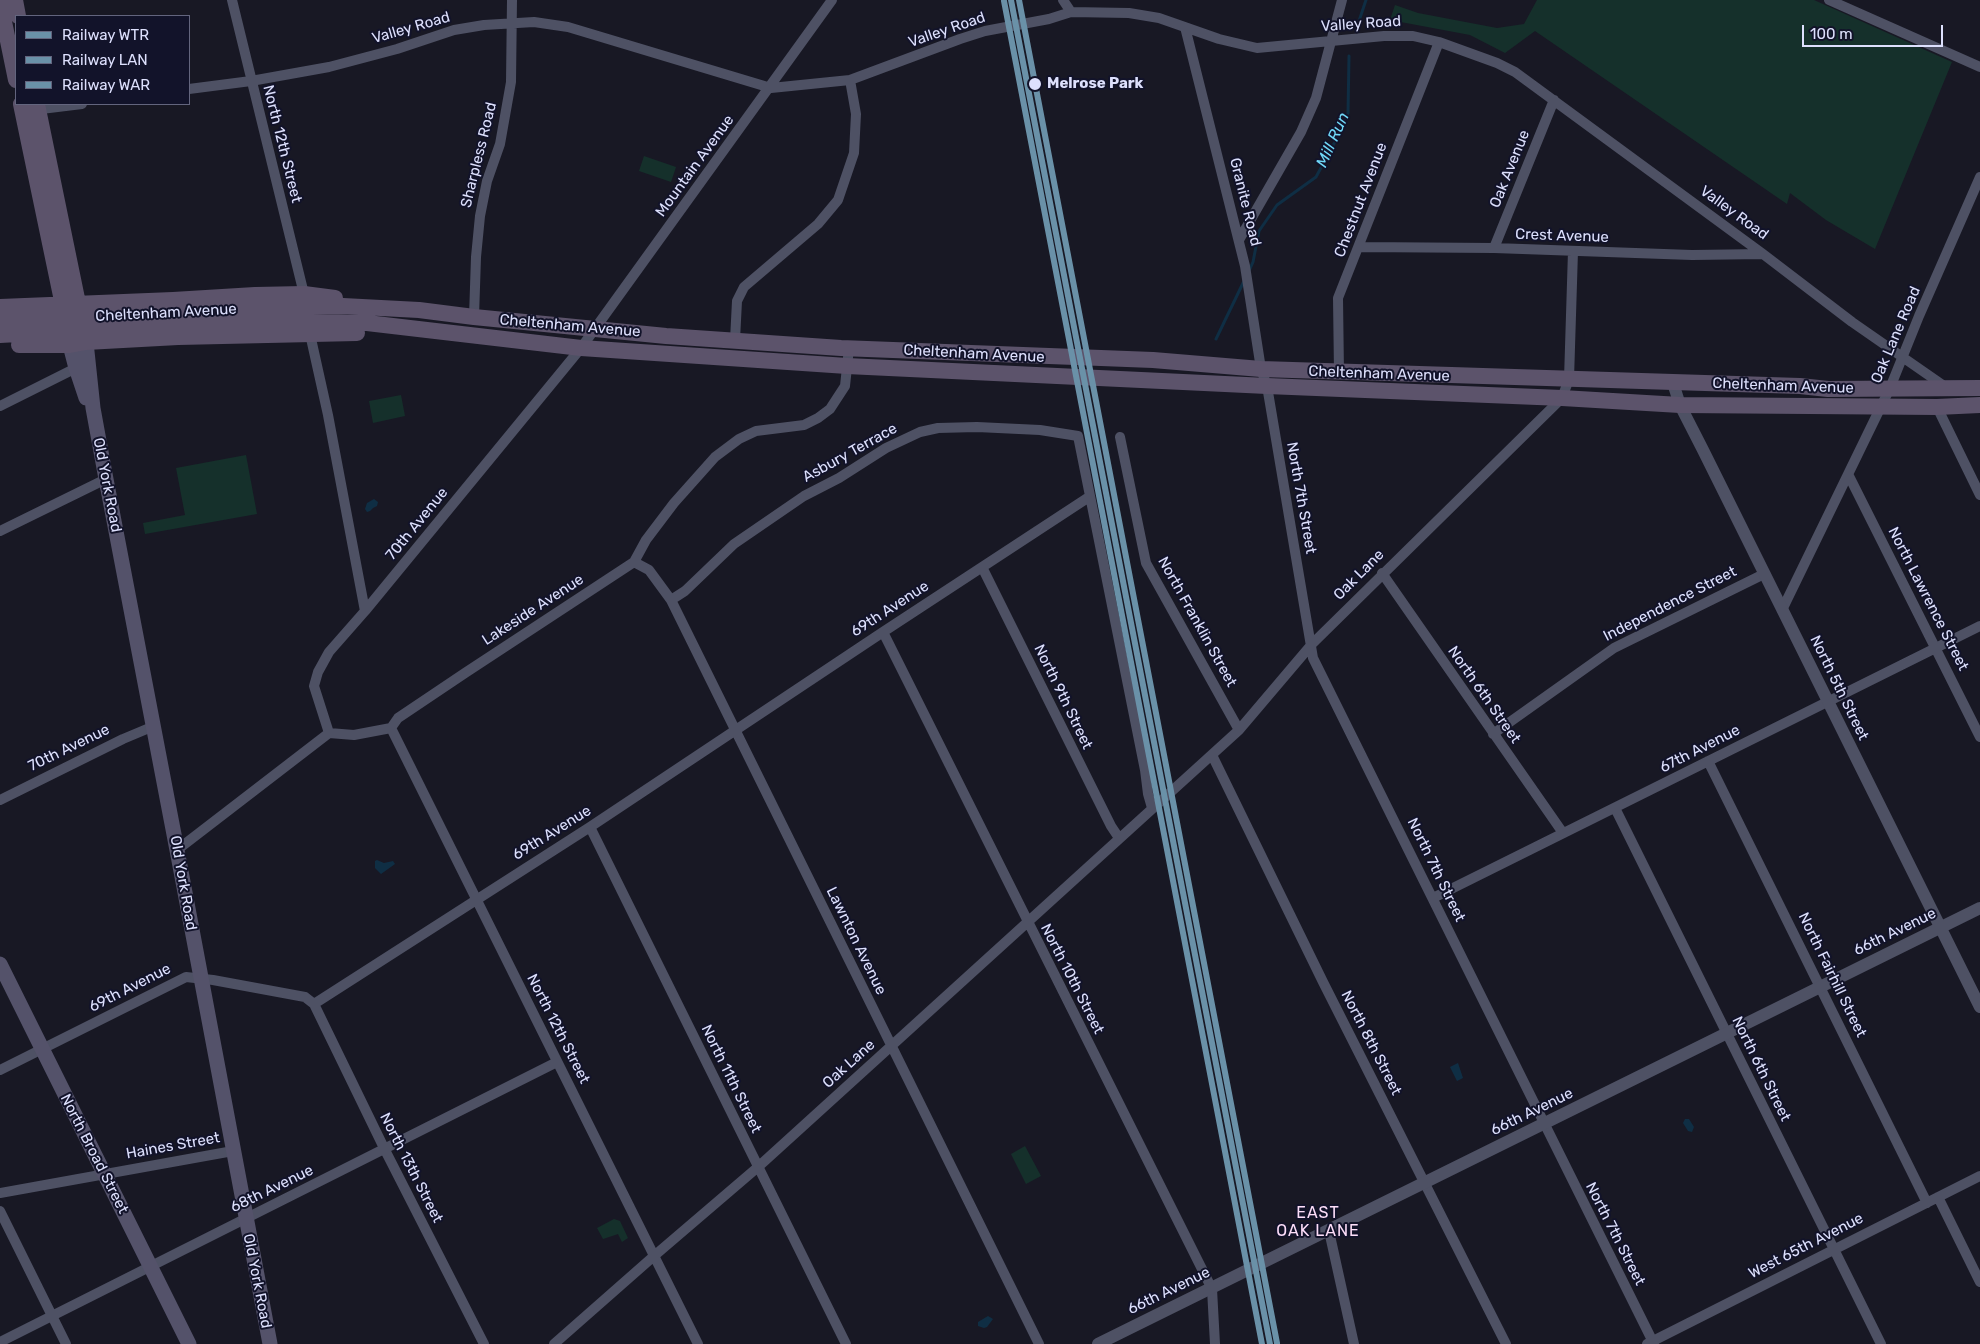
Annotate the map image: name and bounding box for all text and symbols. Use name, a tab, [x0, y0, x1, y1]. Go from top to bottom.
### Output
street label: Valley Road	[370, 8, 452, 48]
street label: Valley Road	[906, 8, 988, 52]
street label: Valley Road	[1320, 12, 1402, 36]
legend	[15, 15, 190, 105]
scale bar	[1805, 15, 1946, 47]
text: 100 m	[1810, 25, 1852, 43]
text: Railway WTR	[62, 26, 149, 44]
text: Railway LAN	[62, 51, 148, 69]
place label: Melrose Park	[1047, 75, 1143, 93]
text: Railway WAR	[62, 76, 150, 94]
marker: Melrose Park	[1027, 76, 1043, 92]
street label: North 12th Street	[259, 83, 305, 205]
street label: Sharpless Road	[457, 100, 501, 210]
water label: Mill Run	[1312, 109, 1354, 171]
street label: Mountain Avenue	[652, 112, 738, 220]
street label: Oak Avenue	[1486, 127, 1534, 211]
street label: Chestnut Avenue	[1331, 140, 1391, 260]
street label: Granite Road	[1225, 156, 1265, 248]
street label: Valley Road	[1696, 182, 1772, 244]
street label: Crest Avenue	[1515, 225, 1609, 247]
street label: Oak Lane Road	[1868, 284, 1924, 386]
street label: Cheltenham Avenue	[95, 300, 237, 326]
street label: Cheltenham Avenue	[499, 311, 641, 341]
street label: Cheltenham Avenue	[903, 341, 1045, 367]
street label: Cheltenham Avenue	[1308, 363, 1450, 385]
street label: Cheltenham Avenue	[1712, 375, 1854, 397]
street label: Asbury Terrace	[800, 420, 900, 486]
street label: Old York Road	[89, 436, 125, 534]
street label: North 7th Street	[1282, 441, 1320, 555]
street label: 70th Avenue	[382, 484, 452, 564]
street label: North Lawrence Street	[1884, 524, 1972, 674]
street label: Oak Lane	[1330, 546, 1388, 604]
street label: North Franklin Street	[1154, 554, 1240, 690]
street label: Independence Street	[1600, 563, 1740, 645]
street label: Lakeside Avenue	[479, 571, 587, 649]
street label: 69th Avenue	[848, 577, 932, 641]
street label: North 5th Street	[1806, 633, 1872, 743]
street label: North 9th Street	[1030, 642, 1096, 752]
street label: North 6th Street	[1444, 643, 1524, 747]
street label: 70th Avenue	[25, 721, 113, 775]
street label: 67th Avenue	[1657, 721, 1743, 777]
street label: 69th Avenue	[509, 802, 595, 864]
street label: North 7th Street	[1403, 815, 1469, 925]
street label: Old York Road	[166, 834, 200, 932]
street label: Lawnton Avenue	[822, 884, 890, 998]
street label: 66th Avenue	[1851, 904, 1939, 960]
street label: North Fairhill Street	[1794, 910, 1870, 1040]
street label: North 10th Street	[1036, 921, 1108, 1037]
street label: 69th Avenue	[86, 960, 174, 1016]
street label: North 12th Street	[523, 971, 593, 1087]
street label: North 8th Street	[1337, 988, 1405, 1098]
street label: North 6th Street	[1728, 1014, 1794, 1124]
street label: North 11th Street	[697, 1022, 765, 1136]
street label: Oak Lane	[819, 1036, 879, 1092]
street label: 66th Avenue	[1488, 1084, 1576, 1140]
street label: North Broad Street	[56, 1091, 132, 1217]
street label: North 13th Street	[376, 1110, 446, 1226]
street label: Haines Street	[125, 1129, 221, 1163]
street label: 68th Avenue	[228, 1161, 316, 1217]
street label: North 7th Street	[1581, 1180, 1649, 1288]
district label: EAST OAK LANE	[1275, 1203, 1361, 1241]
street label: West 65th Avenue	[1746, 1209, 1866, 1283]
street label: Old York Road	[239, 1232, 275, 1330]
street label: 66th Avenue	[1125, 1263, 1213, 1319]

